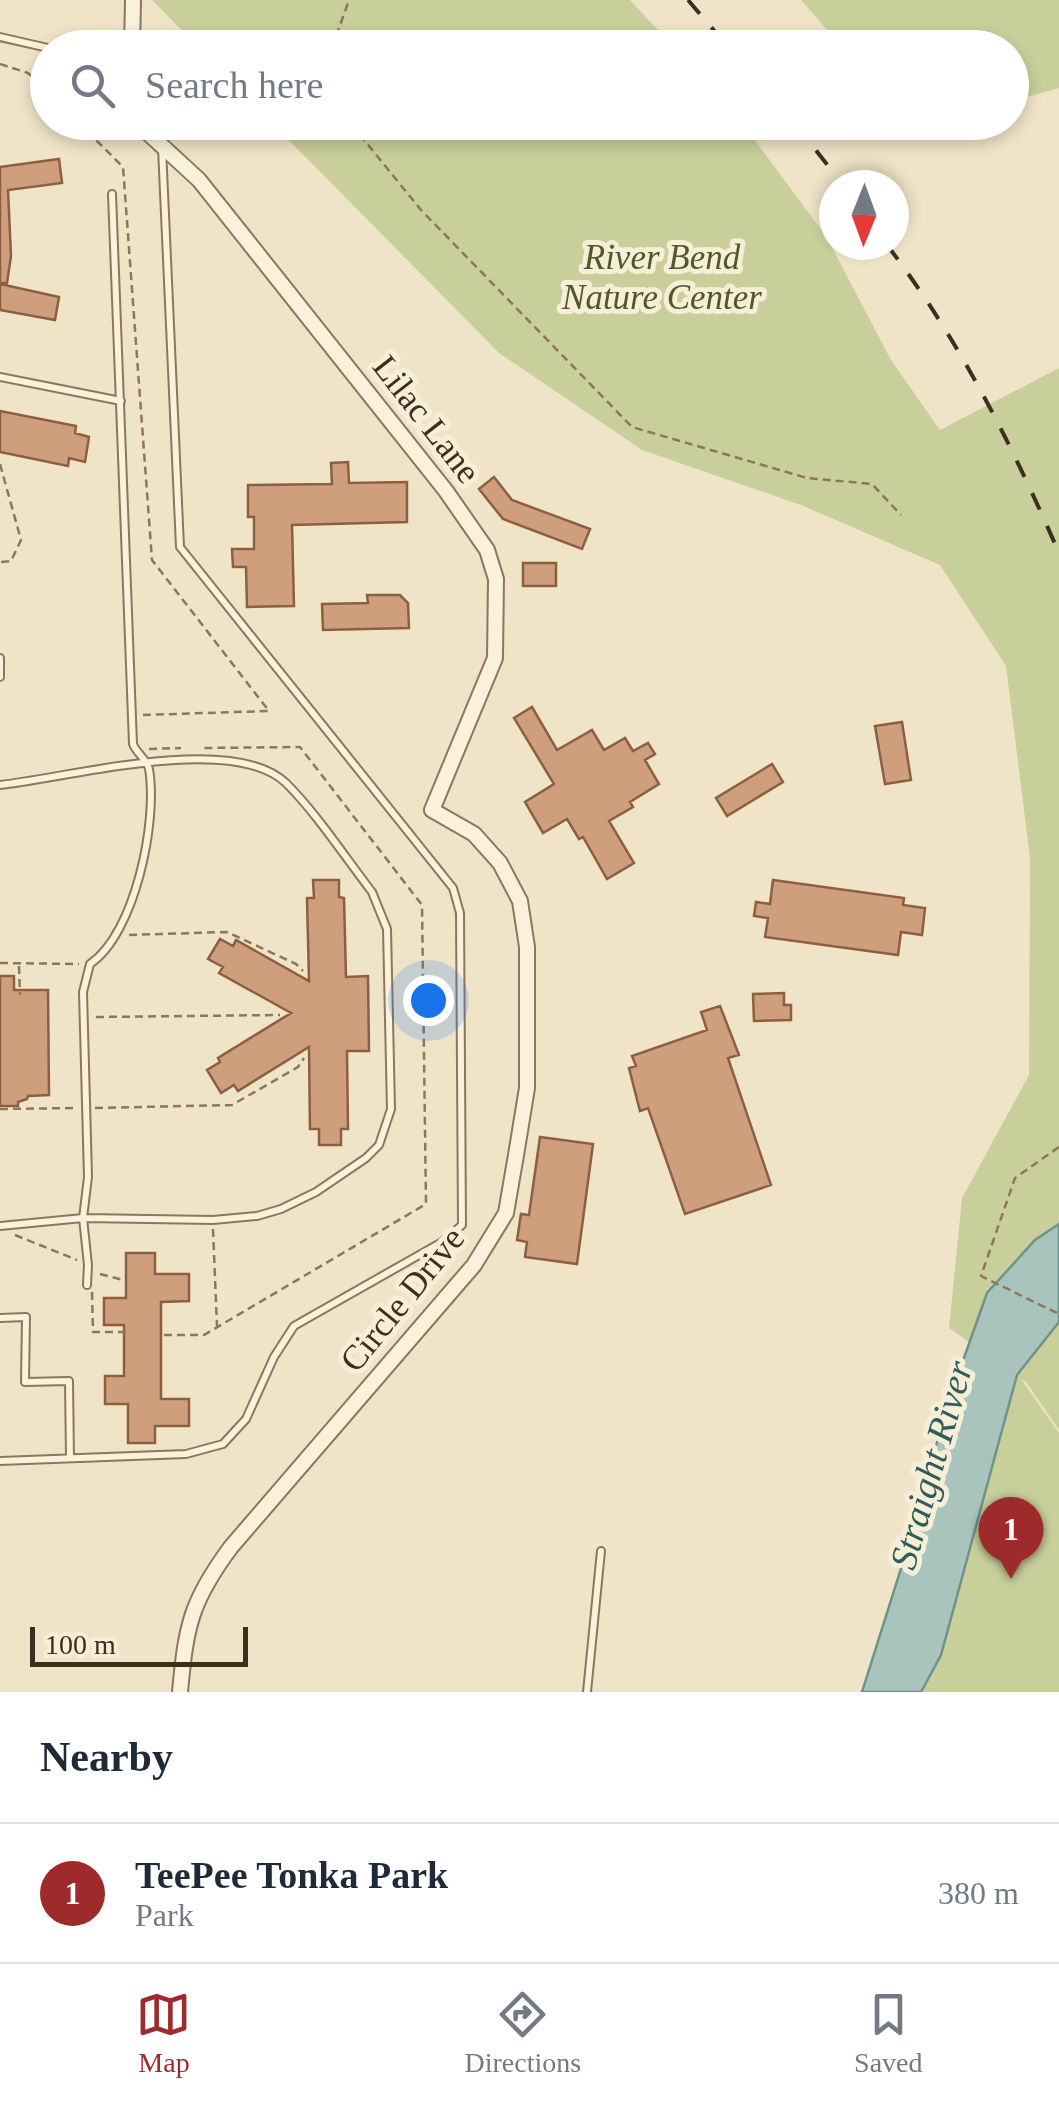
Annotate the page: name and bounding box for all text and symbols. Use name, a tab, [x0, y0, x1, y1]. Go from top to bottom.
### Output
search box	[30, 30, 1029, 140]
icon: search	[65, 58, 120, 113]
text: Search here	[145, 64, 323, 106]
north arrow	[819, 170, 909, 260]
park label: River Bend Nature Center	[561, 238, 762, 317]
street label: Lilac Lane	[365, 348, 488, 491]
your location	[403, 975, 454, 1026]
street label: Circle Drive	[332, 1219, 472, 1379]
water label: Straight River	[881, 1356, 981, 1574]
pin: 1	[978, 1496, 1044, 1579]
scale bar	[30, 1622, 248, 1666]
text: 100 m	[45, 1629, 116, 1660]
text: Nearby	[40, 1734, 173, 1780]
text: TeePee Tonka Park	[135, 1854, 448, 1896]
text: 1	[65, 1875, 81, 1911]
text: 380 m	[938, 1875, 1019, 1911]
text: Park	[135, 1897, 194, 1933]
tab: Map	[136, 1987, 191, 2079]
tab: Directions	[464, 1987, 581, 2079]
tab: Saved	[854, 1987, 923, 2079]

